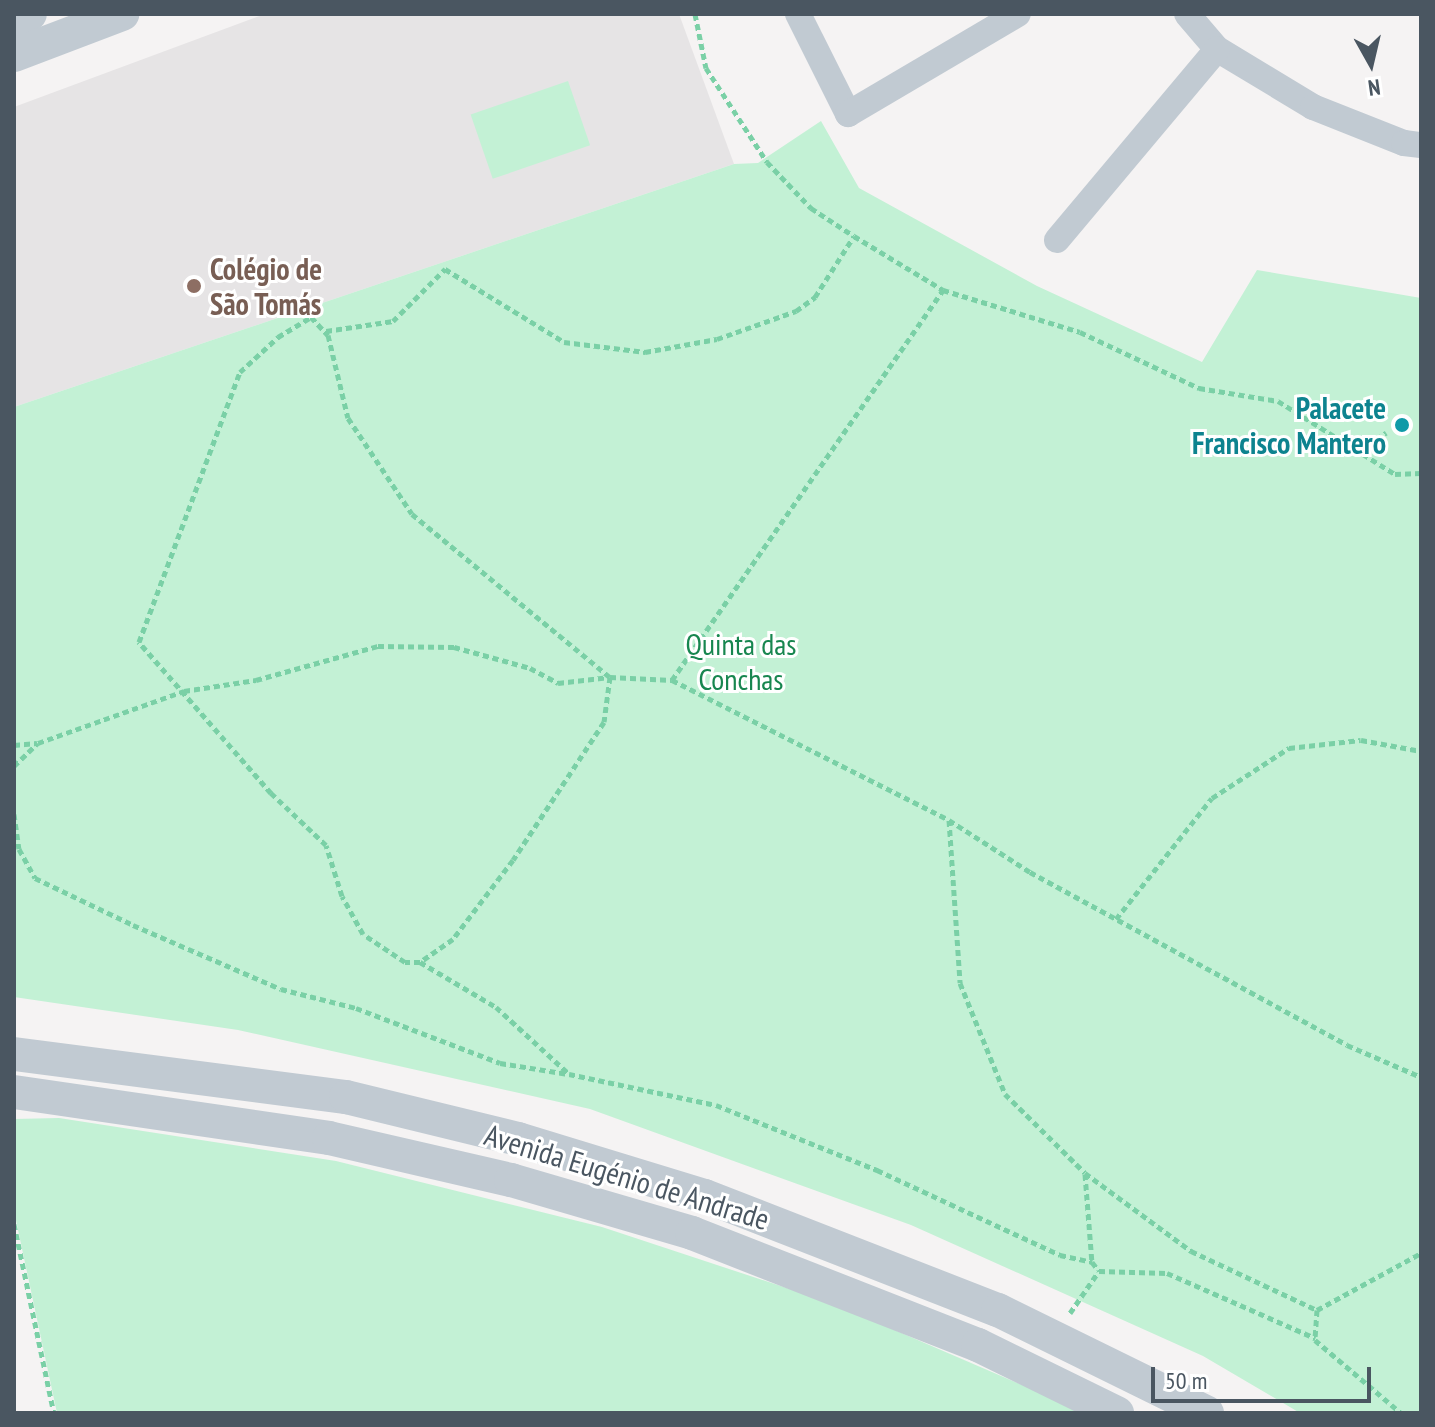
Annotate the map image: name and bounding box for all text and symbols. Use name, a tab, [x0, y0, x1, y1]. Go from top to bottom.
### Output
north arrow	[1331, 24, 1411, 104]
text: N	[1367, 73, 1382, 102]
place label: Colégio de São Tomás	[210, 251, 322, 322]
marker: Colégio de São Tomás	[185, 277, 203, 295]
place label: Palacete Francisco Mantero	[1192, 390, 1386, 460]
marker: Palacete Francisco Mantero	[1393, 416, 1411, 434]
park label: Quinta das Conchas	[686, 626, 796, 696]
street label: Avenida Eugénio de Andrade	[480, 1116, 774, 1238]
scale bar	[1155, 1351, 1375, 1401]
text: 50 m	[1165, 1365, 1207, 1396]

